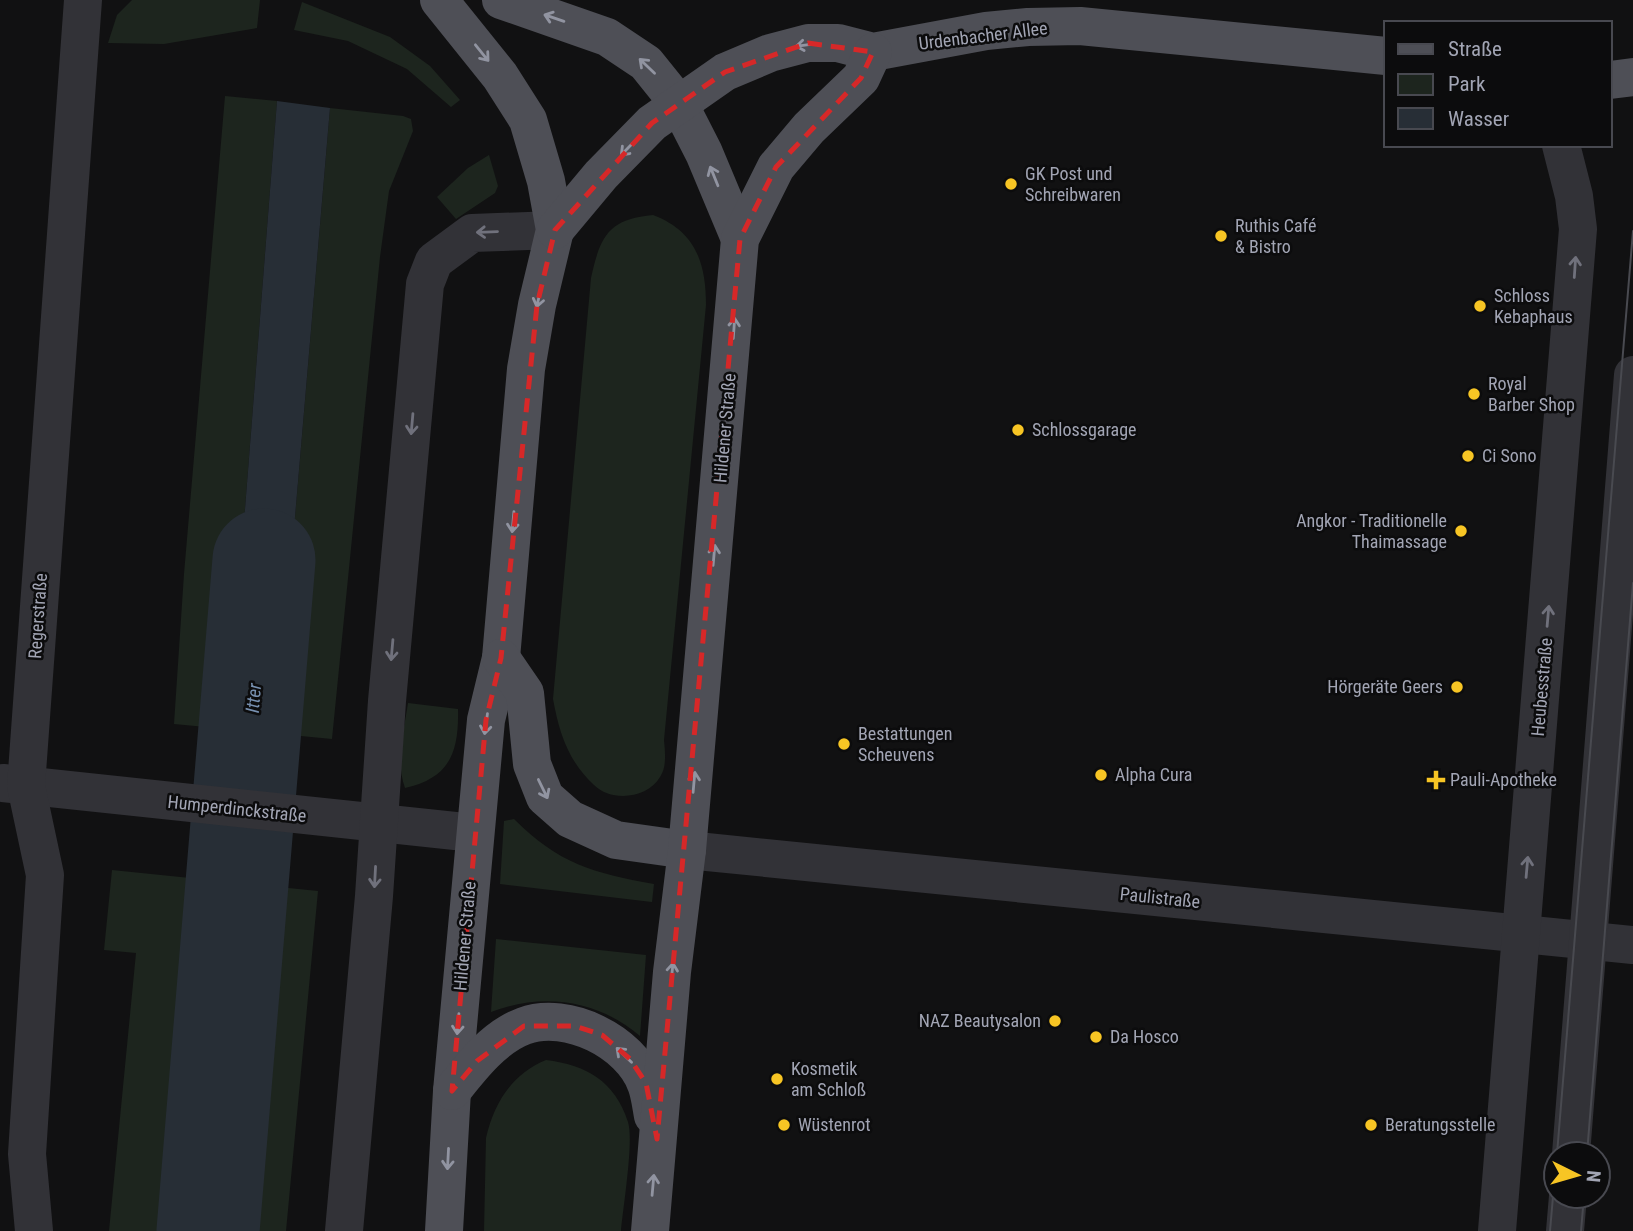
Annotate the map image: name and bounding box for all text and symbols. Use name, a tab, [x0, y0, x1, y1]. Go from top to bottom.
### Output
one-way arrow	[543, 11, 565, 23]
street label: Urdenbacher Allee	[917, 17, 1049, 54]
legend	[1384, 21, 1612, 147]
text: Straße	[1448, 37, 1502, 61]
one-way arrow	[795, 39, 818, 52]
one-way arrow	[474, 44, 490, 62]
one-way arrow	[638, 58, 655, 75]
text: Park	[1448, 72, 1486, 96]
text: Wasser	[1448, 107, 1509, 131]
one-way arrow	[619, 140, 636, 157]
place label: GK Post und Schreibwaren	[1025, 163, 1121, 205]
one-way arrow	[706, 166, 719, 187]
marker: GK Post und Schreibwaren	[1003, 176, 1019, 192]
place label: Ruthis Café & Bistro	[1235, 215, 1317, 257]
one-way arrow	[476, 226, 499, 239]
marker: Ruthis Café & Bistro	[1213, 228, 1229, 244]
one-way arrow	[1569, 256, 1582, 278]
one-way arrow	[532, 285, 545, 307]
place label: Schloss Kebaphaus	[1494, 285, 1573, 327]
marker: Schloss Kebaphaus	[1472, 298, 1488, 314]
one-way arrow	[727, 317, 740, 340]
street label: Hildener Straße	[709, 372, 740, 484]
place label: Royal Barber Shop	[1488, 373, 1575, 415]
marker: Royal Barber Shop	[1466, 386, 1482, 402]
one-way arrow	[405, 412, 418, 435]
place label: Schlossgarage	[1032, 419, 1137, 440]
marker: Schlossgarage	[1010, 422, 1026, 438]
place label: Ci Sono	[1482, 445, 1537, 466]
marker: Ci Sono	[1460, 448, 1476, 464]
place label: Angkor - Traditionelle Thaimassage	[1296, 510, 1447, 552]
one-way arrow	[506, 511, 519, 533]
marker: Angkor - Traditionelle Thaimassage	[1453, 523, 1469, 539]
one-way arrow	[708, 544, 721, 567]
street label: Regerstraße	[24, 572, 51, 660]
one-way arrow	[1542, 605, 1555, 627]
street label: Heubesstraße	[1527, 637, 1556, 737]
one-way arrow	[385, 639, 398, 661]
place label: Hörgeräte Geers	[1327, 676, 1443, 697]
marker: Hörgeräte Geers	[1449, 679, 1465, 695]
water label: Itter	[241, 682, 266, 714]
one-way arrow	[479, 712, 492, 735]
place label: Bestattungen Scheuvens	[858, 723, 953, 765]
marker: Bestattungen Scheuvens	[836, 736, 852, 752]
place label: Alpha Cura	[1115, 764, 1193, 785]
marker: Alpha Cura	[1093, 767, 1109, 783]
place label: Pauli-Apotheke	[1450, 769, 1557, 790]
one-way arrow	[687, 771, 700, 793]
marker: Pauli-Apotheke	[1428, 772, 1444, 788]
one-way arrow	[537, 778, 550, 799]
street label: Humperdinckstraße	[167, 791, 307, 826]
one-way arrow	[1521, 856, 1534, 878]
one-way arrow	[368, 866, 381, 888]
street label: Hildener Straße	[449, 880, 480, 992]
street label: Paulistraße	[1119, 883, 1201, 912]
one-way arrow	[666, 962, 679, 985]
place label: NAZ Beautysalon	[919, 1010, 1041, 1031]
one-way arrow	[451, 1012, 464, 1035]
marker: NAZ Beautysalon	[1047, 1013, 1063, 1029]
place label: Da Hosco	[1110, 1026, 1179, 1047]
marker: Da Hosco	[1088, 1029, 1104, 1045]
one-way arrow	[616, 1046, 633, 1063]
place label: Kosmetik am Schloß	[791, 1058, 866, 1100]
marker: Kosmetik am Schloß	[769, 1071, 785, 1087]
place label: Wüstenrot	[798, 1114, 871, 1135]
place label: Beratungsstelle	[1385, 1114, 1496, 1135]
marker: Wüstenrot	[776, 1117, 792, 1133]
marker: Beratungsstelle	[1363, 1117, 1379, 1133]
north arrow	[1542, 1140, 1612, 1210]
one-way arrow	[441, 1147, 454, 1170]
text: N	[1581, 1170, 1605, 1183]
one-way arrow	[647, 1174, 660, 1197]

